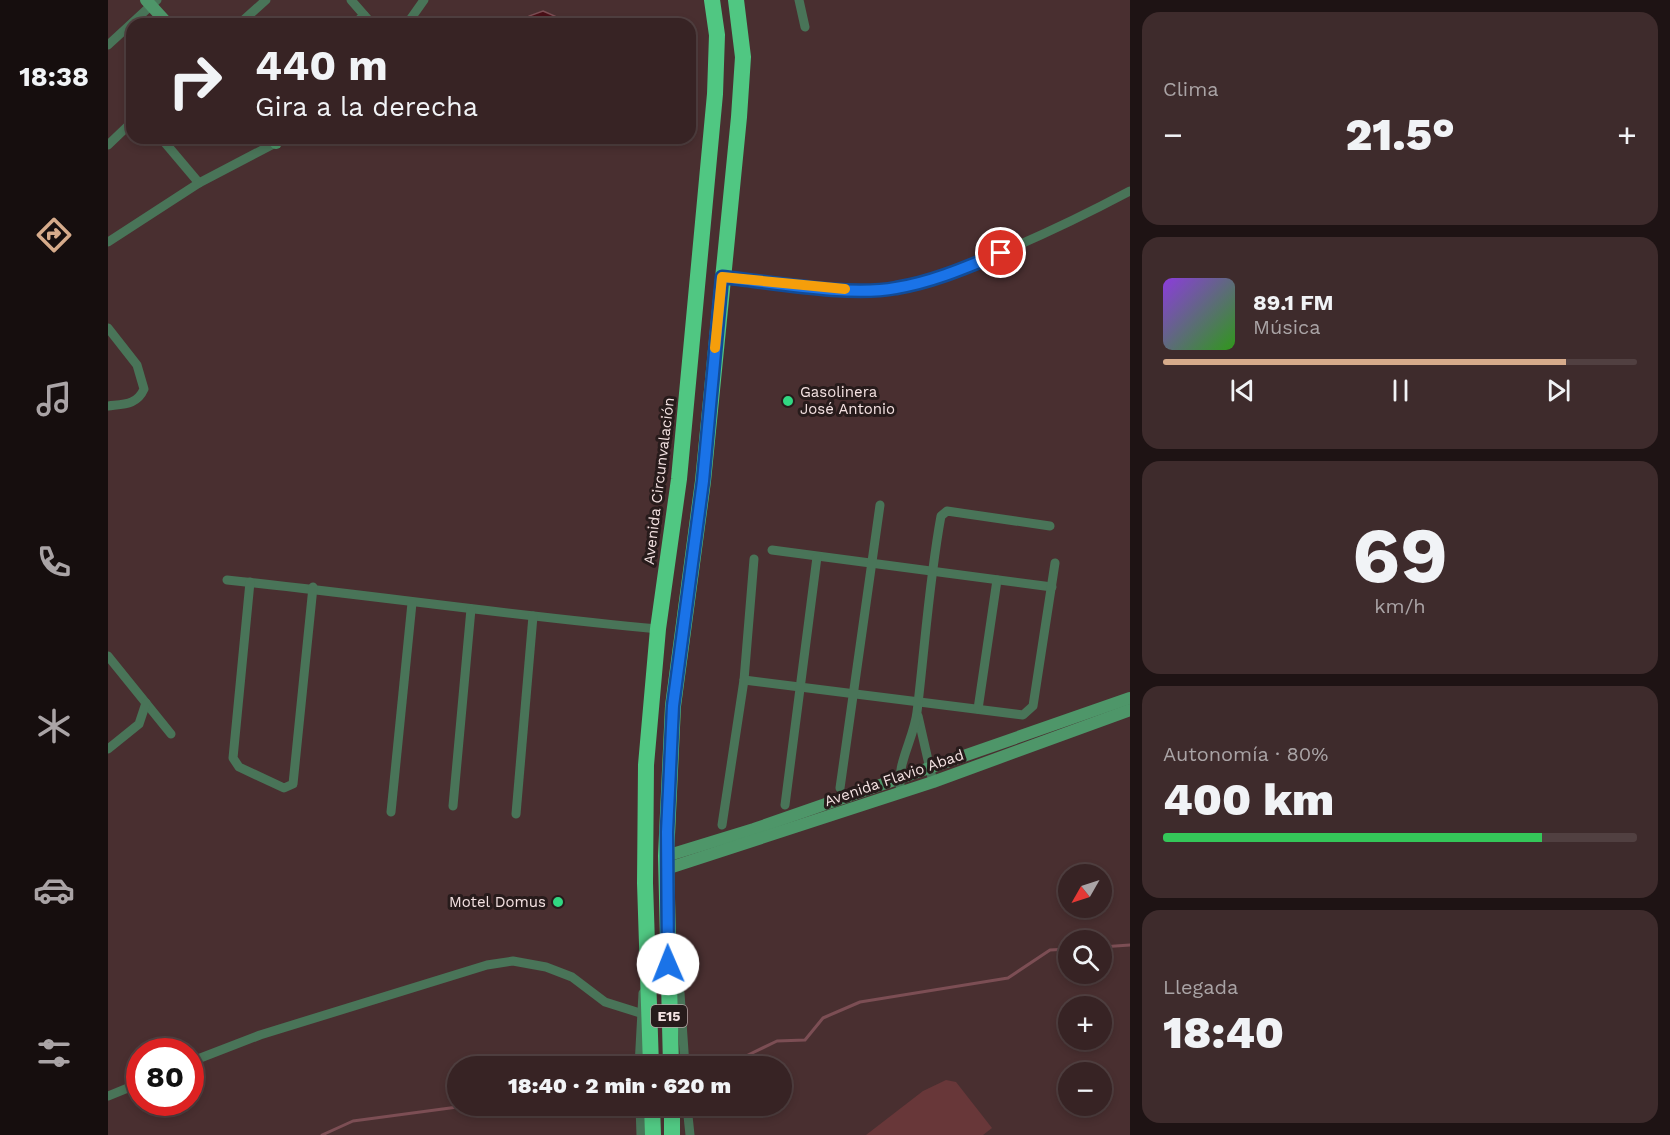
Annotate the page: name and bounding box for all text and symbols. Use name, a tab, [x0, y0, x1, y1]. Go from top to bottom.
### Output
text: 440 m	[255, 41, 388, 90]
icon: right	[156, 42, 234, 120]
text: 18:38	[19, 61, 89, 93]
text: Clima	[1163, 77, 1219, 101]
text: Gira a la derecha	[255, 91, 478, 123]
text: 21.5°	[1345, 108, 1455, 161]
text: −	[1163, 115, 1183, 154]
text: +	[1617, 115, 1637, 154]
icon: directions	[33, 214, 75, 256]
pin	[975, 227, 1026, 278]
icon: arrive	[984, 236, 1017, 269]
text: 89.1 FM	[1253, 290, 1334, 315]
text: Música	[1253, 315, 1321, 339]
icon: previous	[1226, 374, 1259, 407]
icon: pause	[1384, 374, 1417, 407]
icon: next	[1542, 374, 1575, 407]
icon: music	[33, 378, 75, 420]
place label: Gasolinera José Antonio	[800, 383, 895, 418]
marker: Gasolinera José Antonio	[781, 394, 795, 408]
street label: Avenida Circunvalación	[640, 396, 678, 566]
text: 69	[1352, 509, 1448, 601]
icon: phone	[33, 541, 75, 583]
text: km/h	[1374, 594, 1426, 618]
icon: climate	[33, 705, 75, 747]
text: Autonomía · 80%	[1163, 742, 1328, 766]
street label: Avenida Flavio Abad	[822, 746, 966, 810]
text: 400 km	[1163, 773, 1334, 826]
north arrow	[1058, 864, 1112, 918]
map controls	[1058, 864, 1112, 1116]
icon: car	[33, 869, 75, 911]
place label: Motel Domus	[449, 893, 546, 911]
marker: Motel Domus	[551, 895, 565, 909]
button: search	[1058, 930, 1112, 984]
position arrow	[636, 932, 700, 996]
text: Llegada	[1163, 975, 1238, 999]
button: +	[1058, 996, 1112, 1050]
road number: E15	[651, 1005, 687, 1027]
text: 18:40	[1163, 1006, 1284, 1059]
icon: filters	[33, 1032, 75, 1074]
speed limit sign: 80	[126, 1038, 204, 1116]
button: −	[1058, 1062, 1112, 1116]
text: 18:40 · 2 min · 620 m	[508, 1073, 731, 1098]

